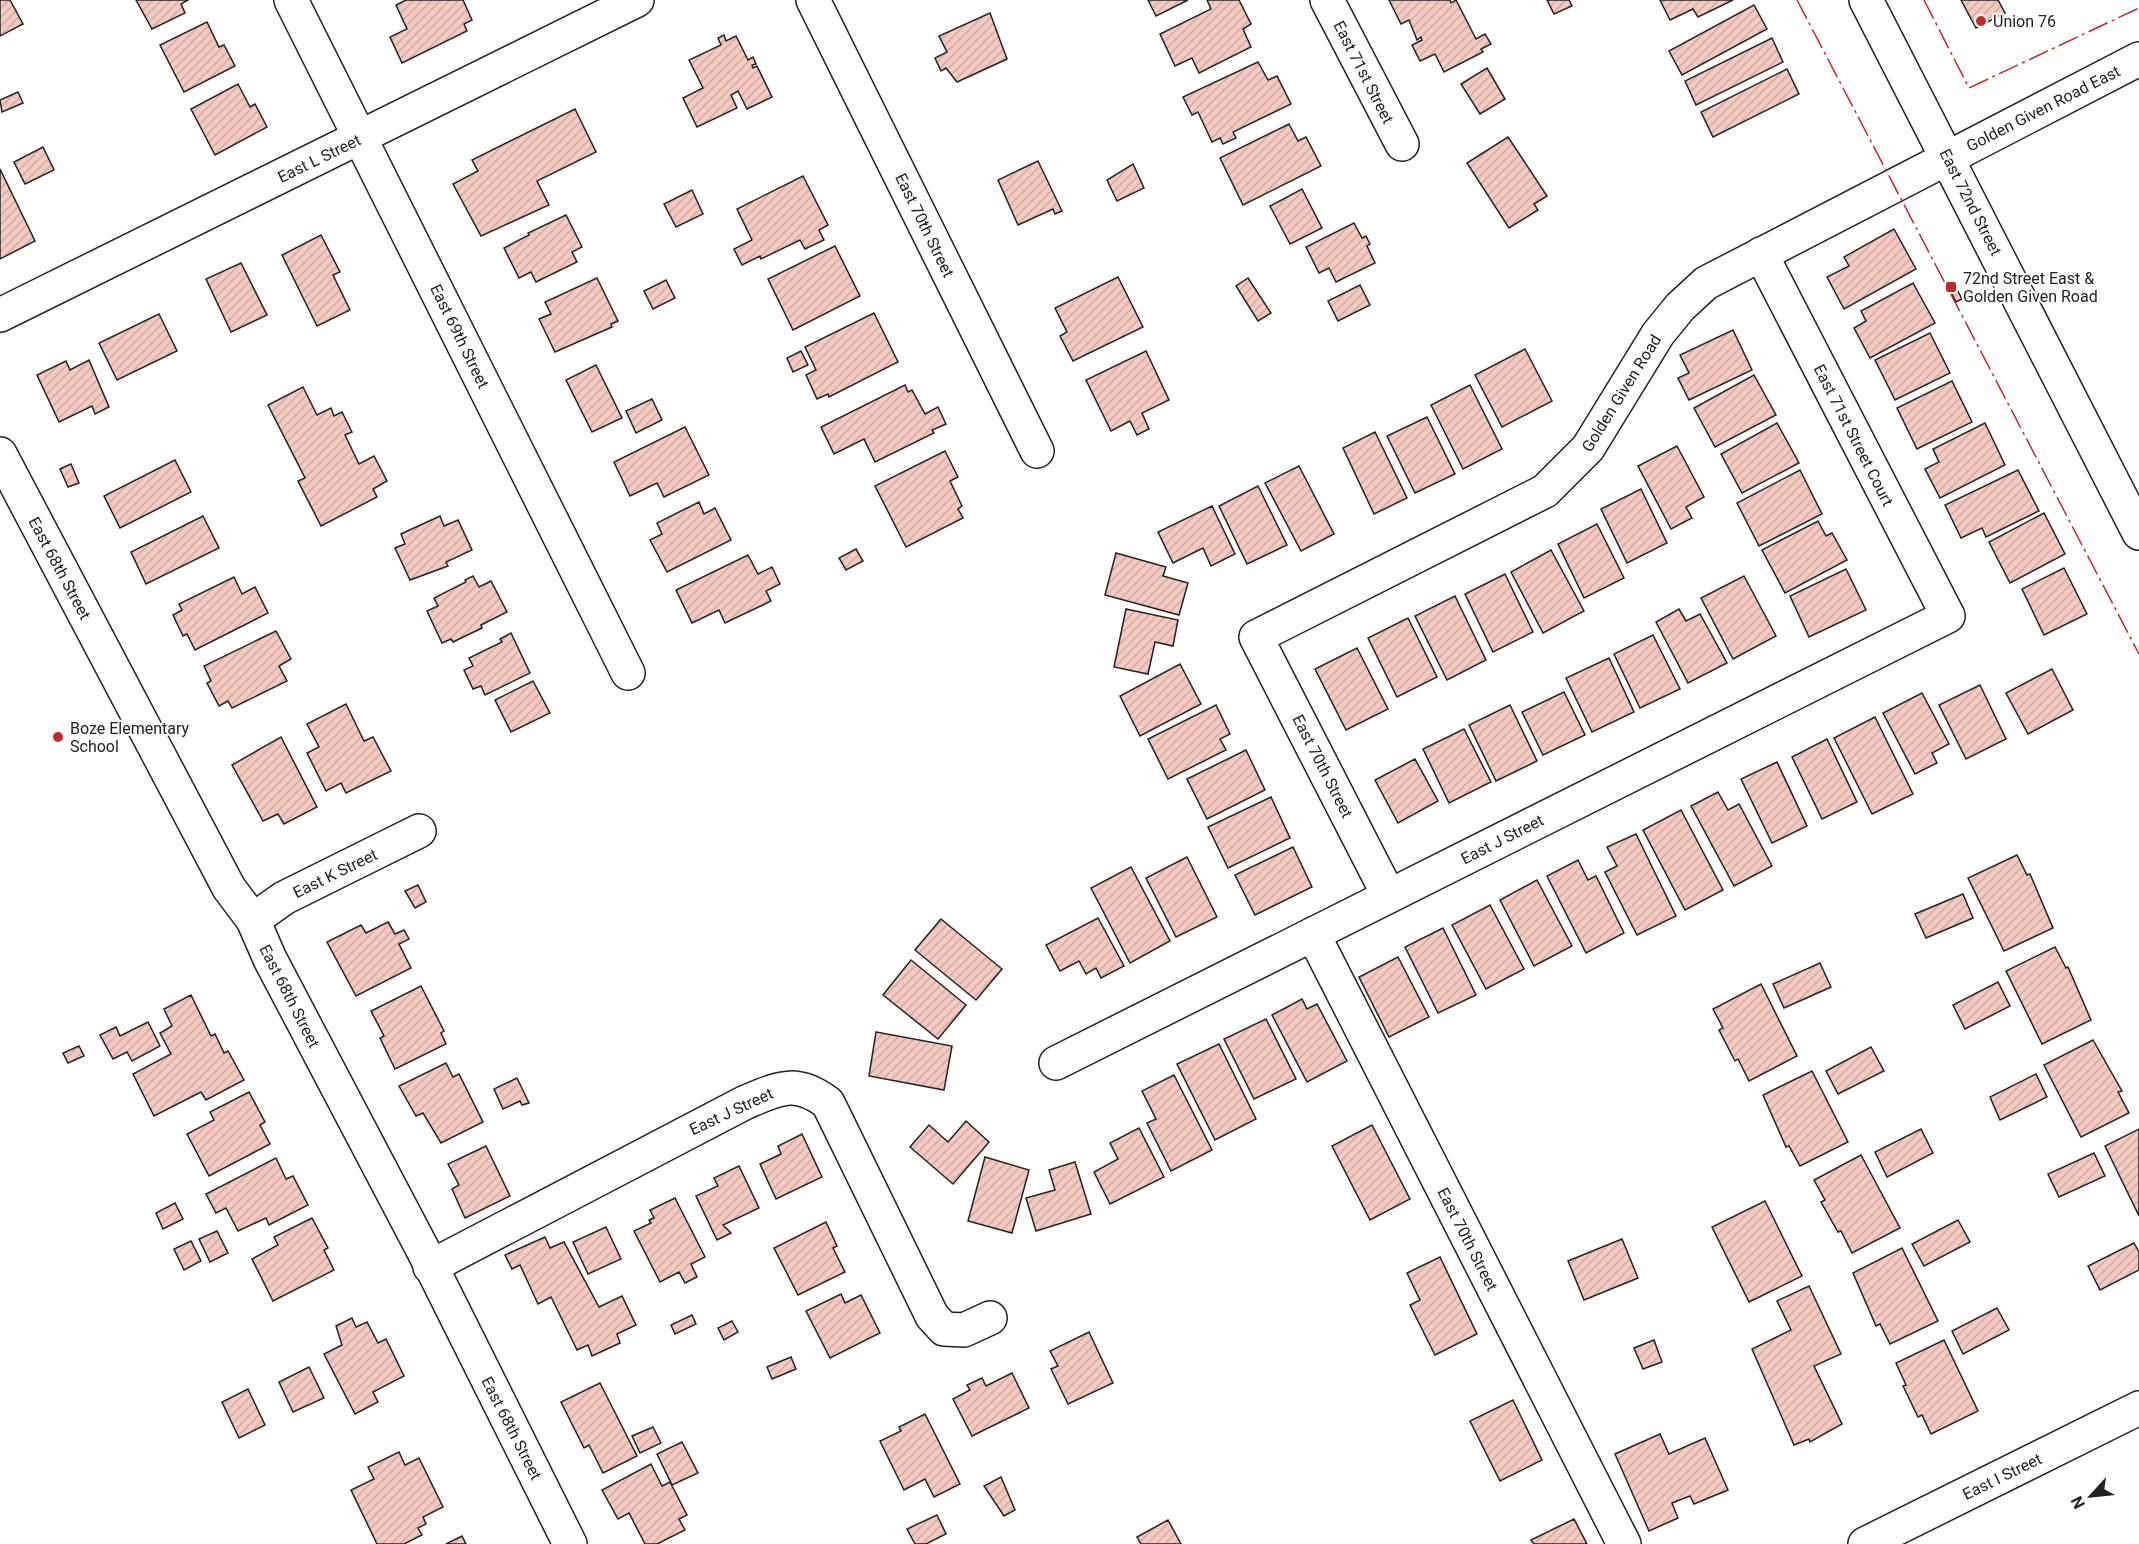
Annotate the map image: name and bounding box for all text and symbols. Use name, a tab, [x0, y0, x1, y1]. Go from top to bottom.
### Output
place label: Union 76	[1993, 12, 2056, 31]
marker: Union 76	[1974, 14, 1988, 28]
street label: East 71st Street	[1329, 18, 1398, 127]
street label: Golden Given Road East	[1963, 61, 2123, 155]
street label: East L Street	[275, 130, 364, 187]
street label: East 72nd Street	[1935, 146, 2006, 259]
street label: East 70th Street	[891, 170, 958, 280]
place label: 72nd Street East & Golden Given Road	[1963, 269, 2098, 306]
marker: 72nd Street East & Golden Given Road	[1944, 280, 1958, 294]
street label: East 69th Street	[426, 281, 493, 391]
street label: Golden Given Road	[1578, 331, 1665, 455]
street label: East 71st Street Court	[1810, 361, 1897, 509]
street label: East 68th Street	[25, 514, 95, 623]
street label: East 70th Street	[1288, 711, 1357, 821]
place label: Boze Elementary School	[70, 719, 190, 756]
marker: Boze Elementary School	[51, 730, 65, 744]
street label: East J Street	[1458, 810, 1547, 868]
street label: East K Street	[290, 845, 380, 902]
street label: East 68th Street	[255, 941, 324, 1051]
street label: East J Street	[686, 1084, 776, 1139]
street label: East 70th Street	[1433, 1184, 1502, 1294]
street label: East 68th Street	[477, 1373, 546, 1483]
street label: East I Street	[1959, 1449, 2045, 1504]
north arrow	[2061, 1466, 2121, 1526]
text: N	[2067, 1493, 2089, 1512]

